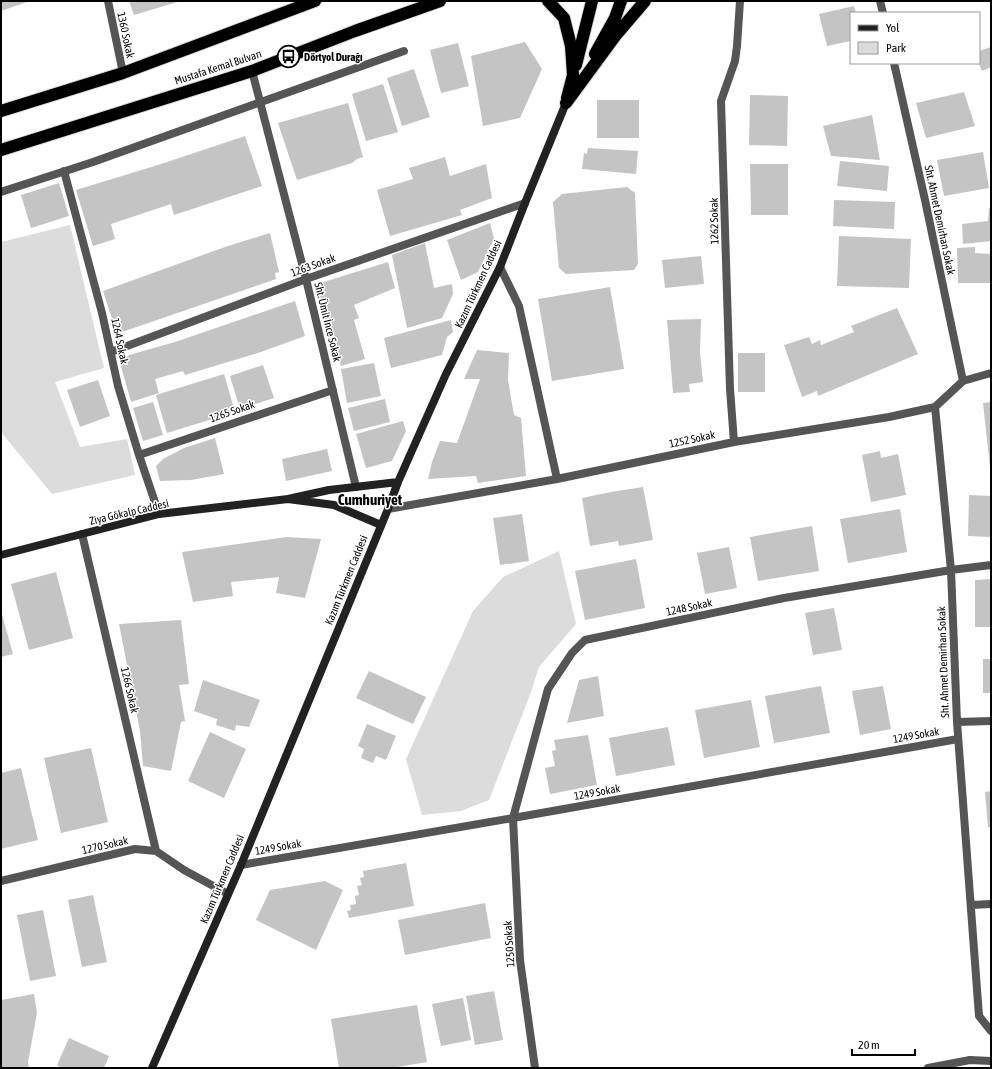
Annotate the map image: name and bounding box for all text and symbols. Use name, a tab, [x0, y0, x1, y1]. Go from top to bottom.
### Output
street label: 1360 Sokak	[115, 11, 137, 59]
legend	[850, 12, 980, 64]
text: Yol	[886, 21, 900, 35]
text: Park	[886, 41, 907, 55]
bus stop icon: Dörtyol Durağı	[276, 44, 302, 70]
street label: Mustafa Kemal Bulvarı	[173, 47, 263, 87]
place label: Dörtyol Durağı	[304, 51, 363, 63]
street label: Sht. Ahmet Demirhan Sokak	[923, 164, 958, 276]
street label: 1262 Sokak	[708, 197, 720, 244]
street label: Kazım Türkmen Caddesi	[452, 238, 504, 330]
street label: 1263 Sokak	[289, 251, 337, 279]
street label: Sht. Ümit İnce Sokak	[312, 281, 344, 363]
street label: 1264 Sokak	[109, 317, 131, 365]
street label: 1265 Sokak	[208, 398, 256, 424]
street label: 1252 Sokak	[668, 428, 716, 450]
district label: Cumhuriyet	[338, 491, 403, 508]
street label: Ziya Gökalp Caddesi	[88, 497, 170, 527]
street label: Kazım Türkmen Caddesi	[323, 533, 369, 627]
street label: 1248 Sokak	[665, 596, 713, 618]
street label: Sht. Ahmet Demirhan Sokak	[935, 606, 951, 718]
street label: 1266 Sokak	[119, 666, 141, 714]
street label: 1249 Sokak	[892, 725, 940, 745]
street label: 1249 Sokak	[573, 782, 621, 802]
street label: Kazım Türkmen Caddesi	[198, 833, 246, 925]
street label: 1270 Sokak	[81, 834, 129, 856]
street label: 1249 Sokak	[254, 837, 302, 857]
street label: 1250 Sokak	[501, 920, 517, 968]
scale bar	[852, 1031, 915, 1057]
text: 20 m	[858, 1038, 880, 1052]

